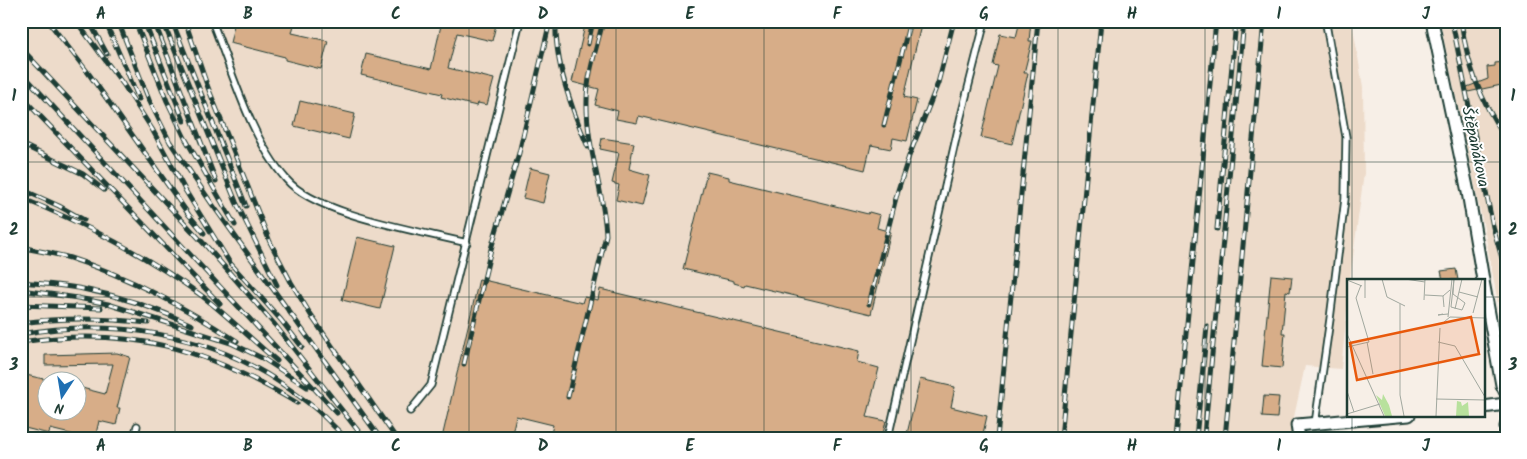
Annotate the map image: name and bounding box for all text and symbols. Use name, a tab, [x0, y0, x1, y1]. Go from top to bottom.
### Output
text: A	[96, 2, 106, 27]
text: B	[243, 2, 253, 27]
text: C	[391, 2, 401, 27]
text: D	[538, 2, 549, 27]
text: E	[686, 2, 696, 27]
text: F	[833, 2, 843, 27]
text: G	[979, 2, 989, 27]
text: H	[1127, 2, 1137, 27]
text: I	[1277, 2, 1282, 27]
text: J	[1422, 2, 1431, 27]
text: 1	[12, 84, 17, 109]
text: 1	[1511, 84, 1516, 109]
street label: Štěpaňákova	[1454, 104, 1496, 190]
text: 2	[9, 218, 19, 243]
text: 2	[1508, 218, 1518, 243]
inset map	[1347, 279, 1484, 416]
text: 3	[9, 353, 19, 378]
text: 3	[1508, 353, 1518, 378]
north arrow	[38, 372, 88, 422]
text: N	[53, 396, 66, 419]
text: A	[96, 434, 106, 459]
text: B	[243, 434, 253, 459]
text: C	[391, 434, 401, 459]
text: D	[538, 434, 549, 459]
text: E	[686, 434, 696, 459]
text: F	[833, 434, 843, 459]
text: G	[979, 434, 989, 459]
text: H	[1127, 434, 1137, 459]
text: I	[1277, 434, 1282, 459]
text: J	[1422, 434, 1431, 459]

